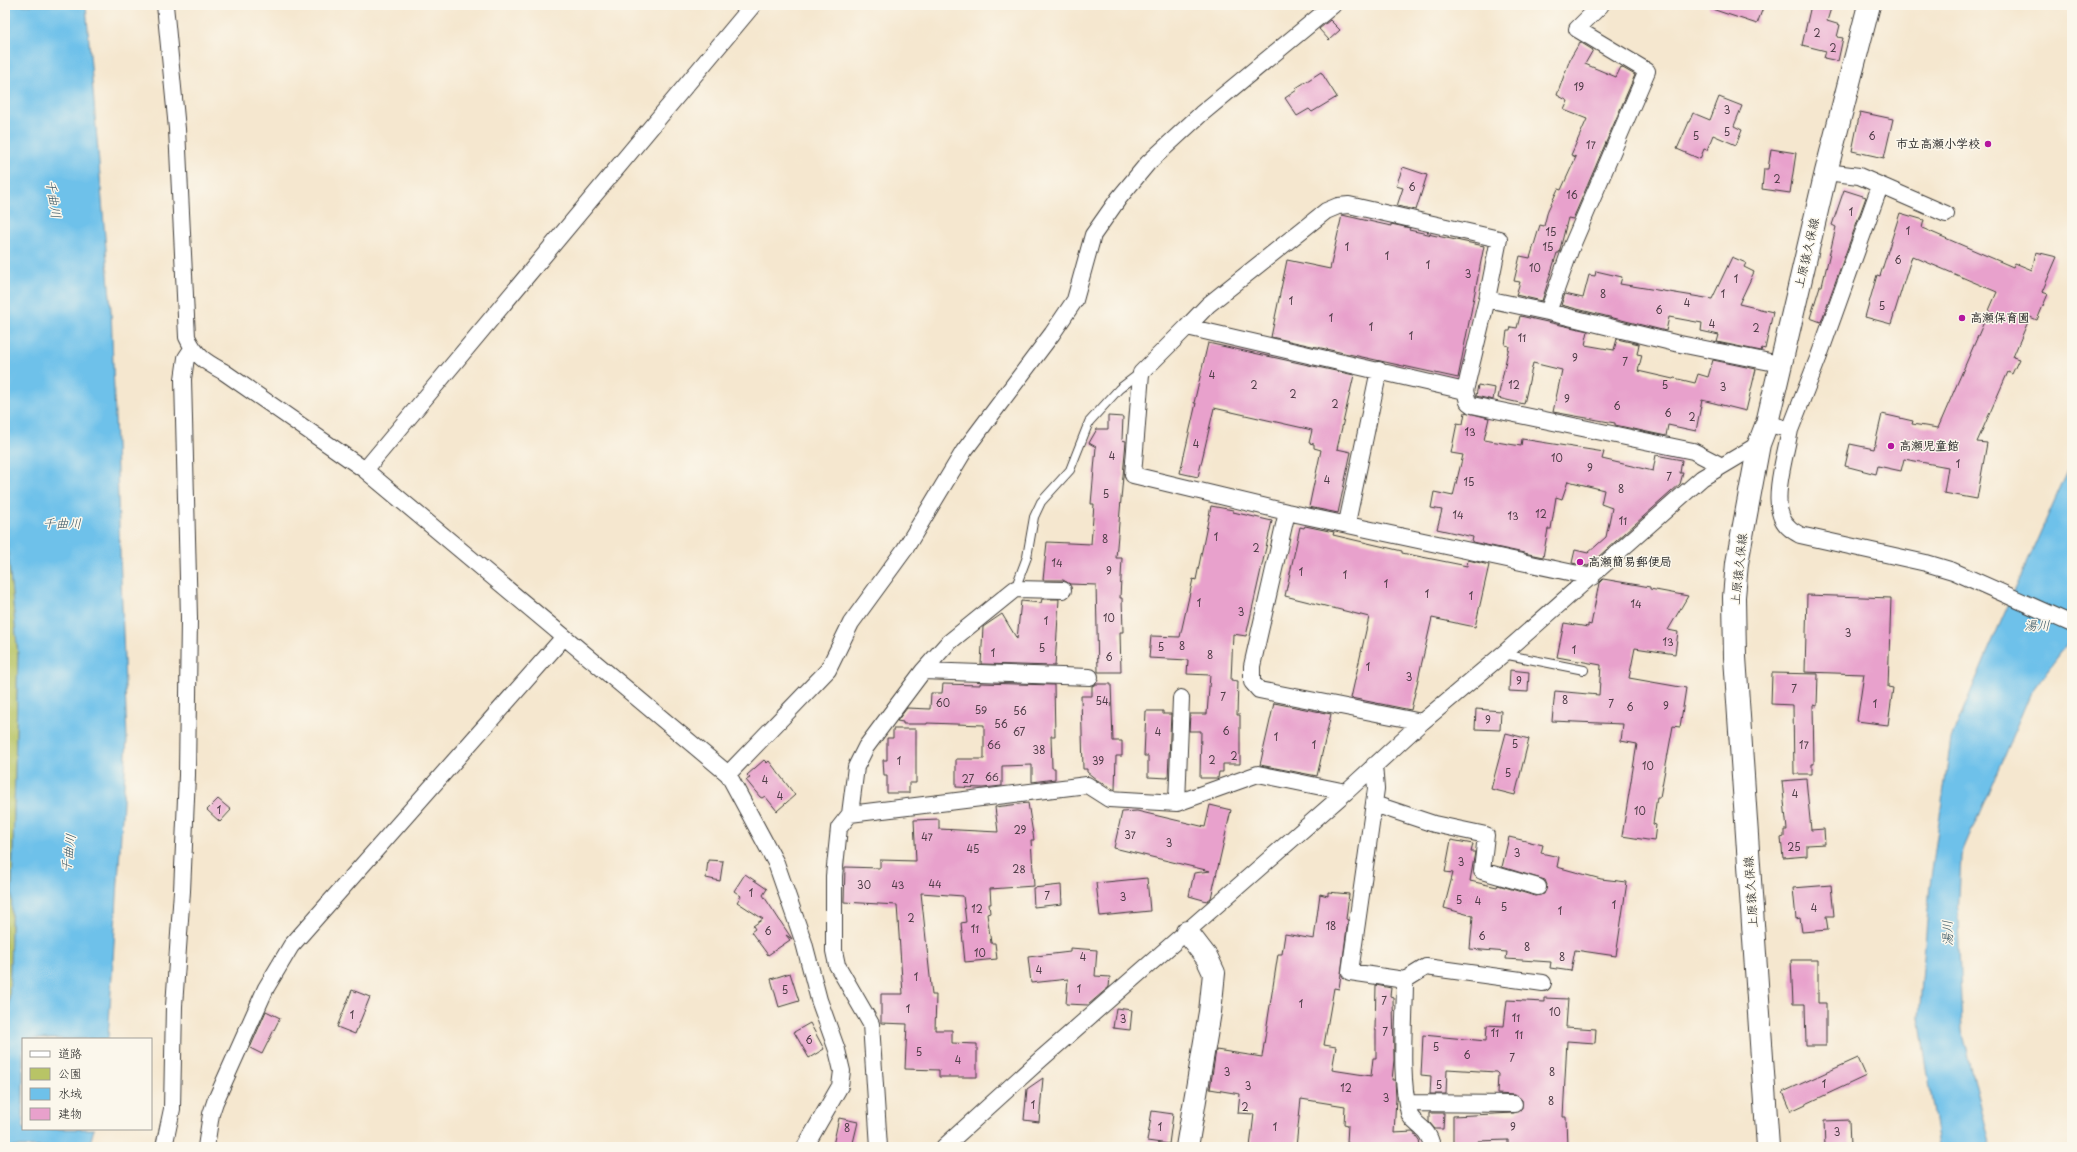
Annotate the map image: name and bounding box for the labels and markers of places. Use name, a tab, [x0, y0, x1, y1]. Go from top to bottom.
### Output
place label: 市立高瀬小学校	[1896, 134, 1980, 152]
marker: 市立高瀬小学校	[1983, 139, 1993, 149]
place label: 高瀬保育園	[1970, 308, 2030, 326]
marker: 高瀬保育園	[1957, 313, 1967, 323]
place label: 高瀬児童館	[1899, 436, 1959, 454]
marker: 高瀬児童館	[1886, 441, 1896, 451]
place label: 高瀬簡易郵便局	[1588, 552, 1672, 570]
marker: 高瀬簡易郵便局	[1575, 557, 1585, 567]

